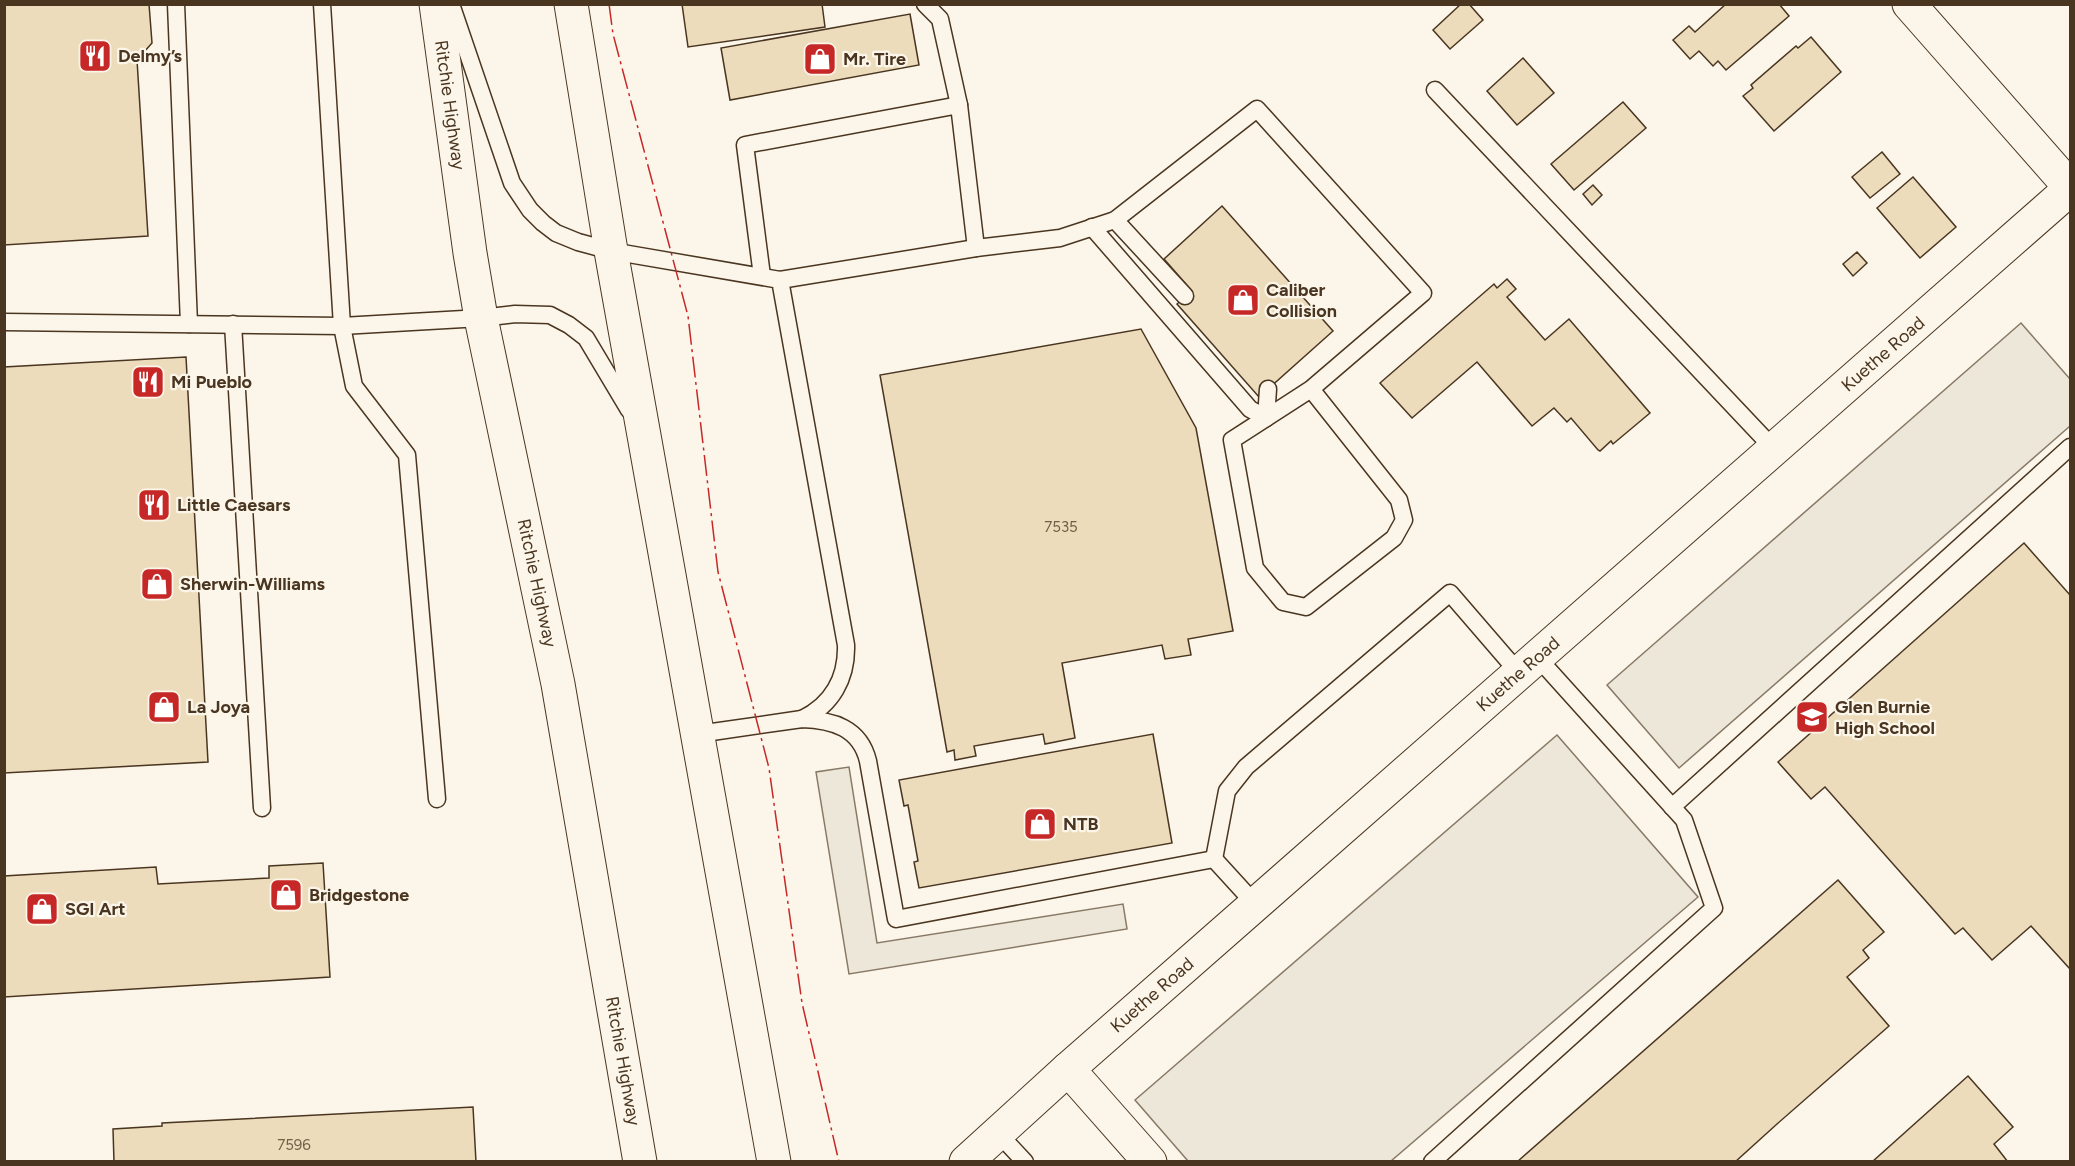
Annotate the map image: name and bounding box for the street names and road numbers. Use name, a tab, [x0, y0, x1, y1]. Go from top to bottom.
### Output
street label: Ritchie Highway	[430, 39, 470, 172]
street label: Kuethe Road	[1837, 312, 1929, 396]
street label: Ritchie Highway	[513, 517, 561, 650]
street label: Kuethe Road	[1472, 632, 1564, 716]
street label: Kuethe Road	[1106, 953, 1198, 1037]
street label: Ritchie Highway	[601, 995, 645, 1128]

